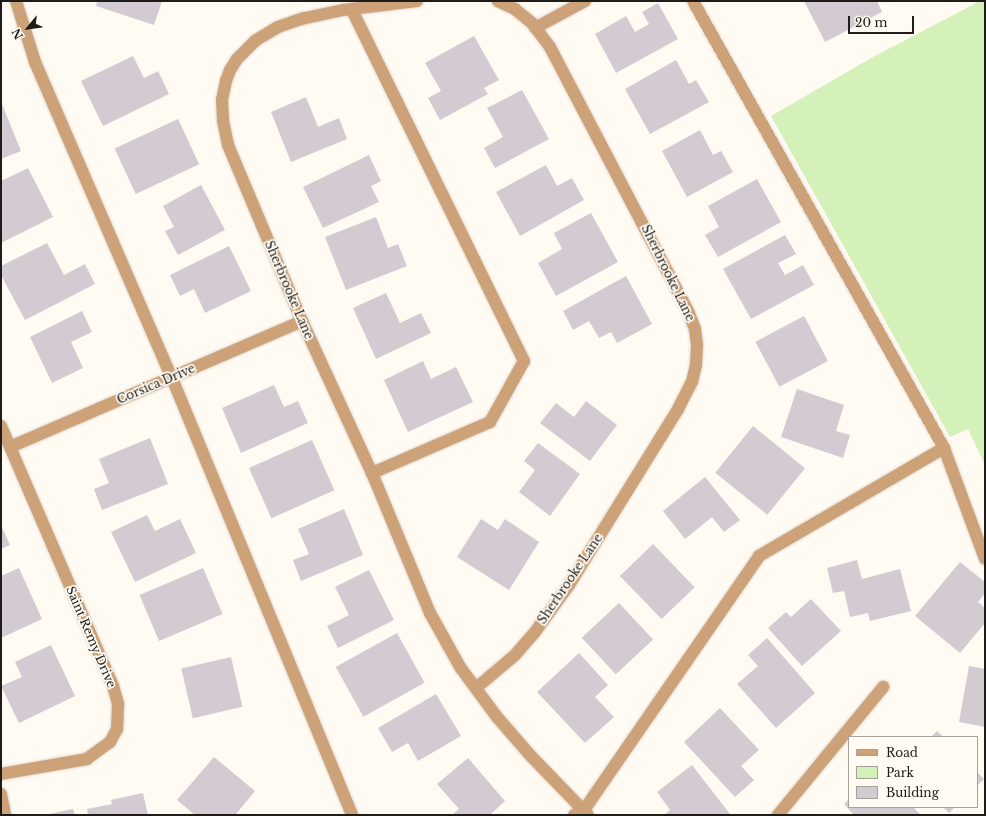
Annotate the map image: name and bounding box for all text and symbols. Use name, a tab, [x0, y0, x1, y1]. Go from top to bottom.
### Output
north arrow	[8, 8, 48, 48]
scale bar	[850, 8, 916, 34]
text: 20 m	[855, 15, 887, 30]
text: N	[9, 26, 26, 42]
street label: Sherbrooke Lane	[638, 222, 698, 324]
street label: Sherbrooke Lane	[262, 239, 316, 341]
street label: Corsica Drive	[115, 361, 197, 407]
street label: Sherbrooke Lane	[535, 531, 605, 627]
street label: Saint Remy Drive	[63, 584, 119, 690]
legend	[848, 736, 978, 808]
text: Road	[886, 745, 918, 760]
text: Park	[886, 765, 914, 780]
text: Building	[886, 785, 939, 800]

